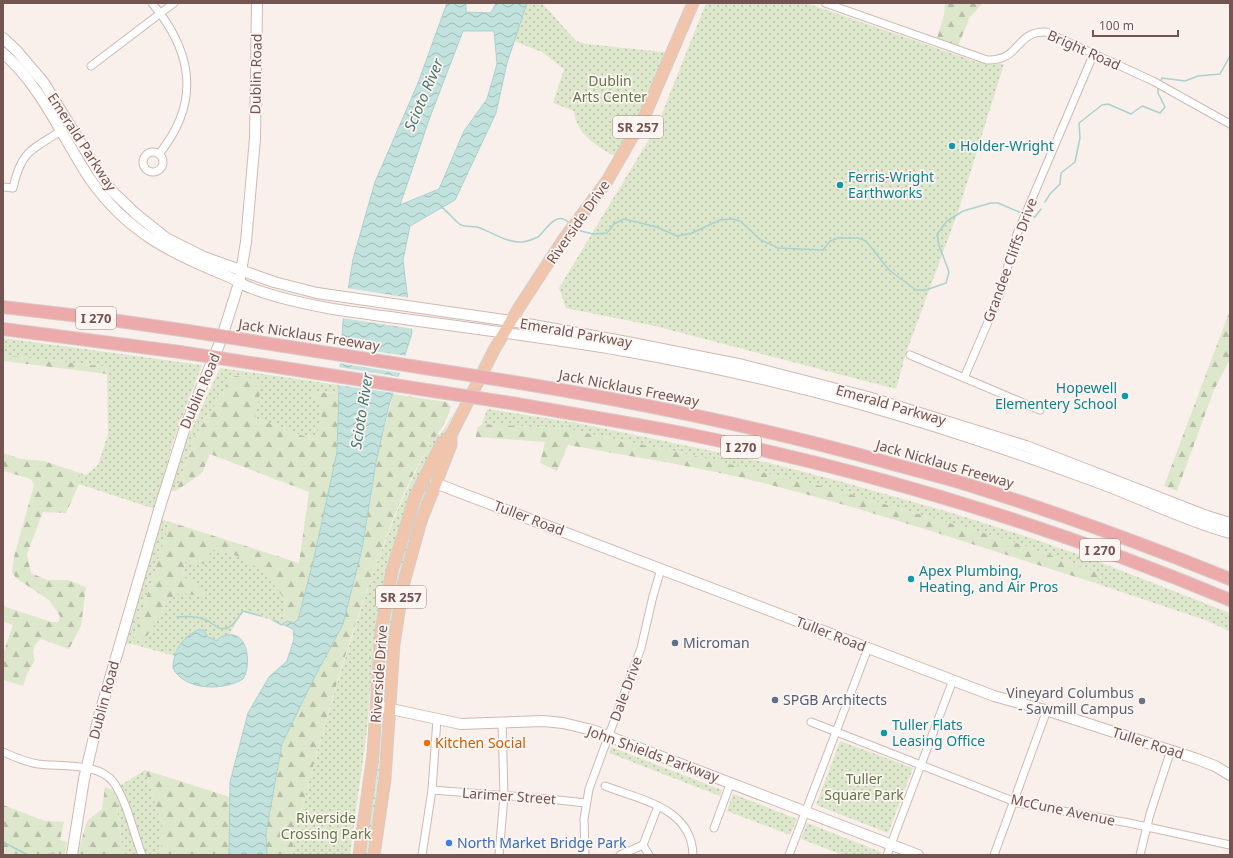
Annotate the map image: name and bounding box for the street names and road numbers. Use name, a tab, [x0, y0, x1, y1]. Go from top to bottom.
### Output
street label: Bright Road	[1045, 25, 1124, 74]
street label: Dublin Road	[245, 34, 266, 114]
street label: Emerald Parkway	[44, 89, 122, 195]
road number: SR 257	[613, 116, 663, 138]
street label: Riverside Drive	[542, 176, 614, 267]
street label: Grandee Cliffs Drive	[978, 195, 1041, 325]
road number: I 270	[76, 307, 116, 329]
street label: Emerald Parkway	[519, 313, 634, 352]
street label: Jack Nicklaus Freeway	[235, 314, 382, 355]
street label: Dublin Road	[175, 350, 224, 432]
street label: Jack Nicklaus Freeway	[555, 364, 702, 411]
street label: Emerald Parkway	[834, 380, 949, 430]
street label: Jack Nicklaus Freeway	[872, 434, 1017, 493]
road number: I 270	[721, 436, 761, 458]
street label: Tuller Road	[491, 495, 567, 540]
road number: I 270	[1080, 539, 1120, 561]
road number: SR 257	[376, 586, 426, 608]
street label: Tuller Road	[793, 611, 869, 656]
street label: Riverside Drive	[366, 624, 391, 724]
street label: Dale Drive	[605, 654, 646, 724]
street label: Dublin Road	[84, 658, 123, 741]
street label: John Shields Parkway	[583, 720, 723, 787]
street label: Tuller Road	[1110, 722, 1186, 763]
street label: Larimer Street	[461, 783, 557, 808]
street label: McCune Avenue	[1009, 789, 1117, 830]

